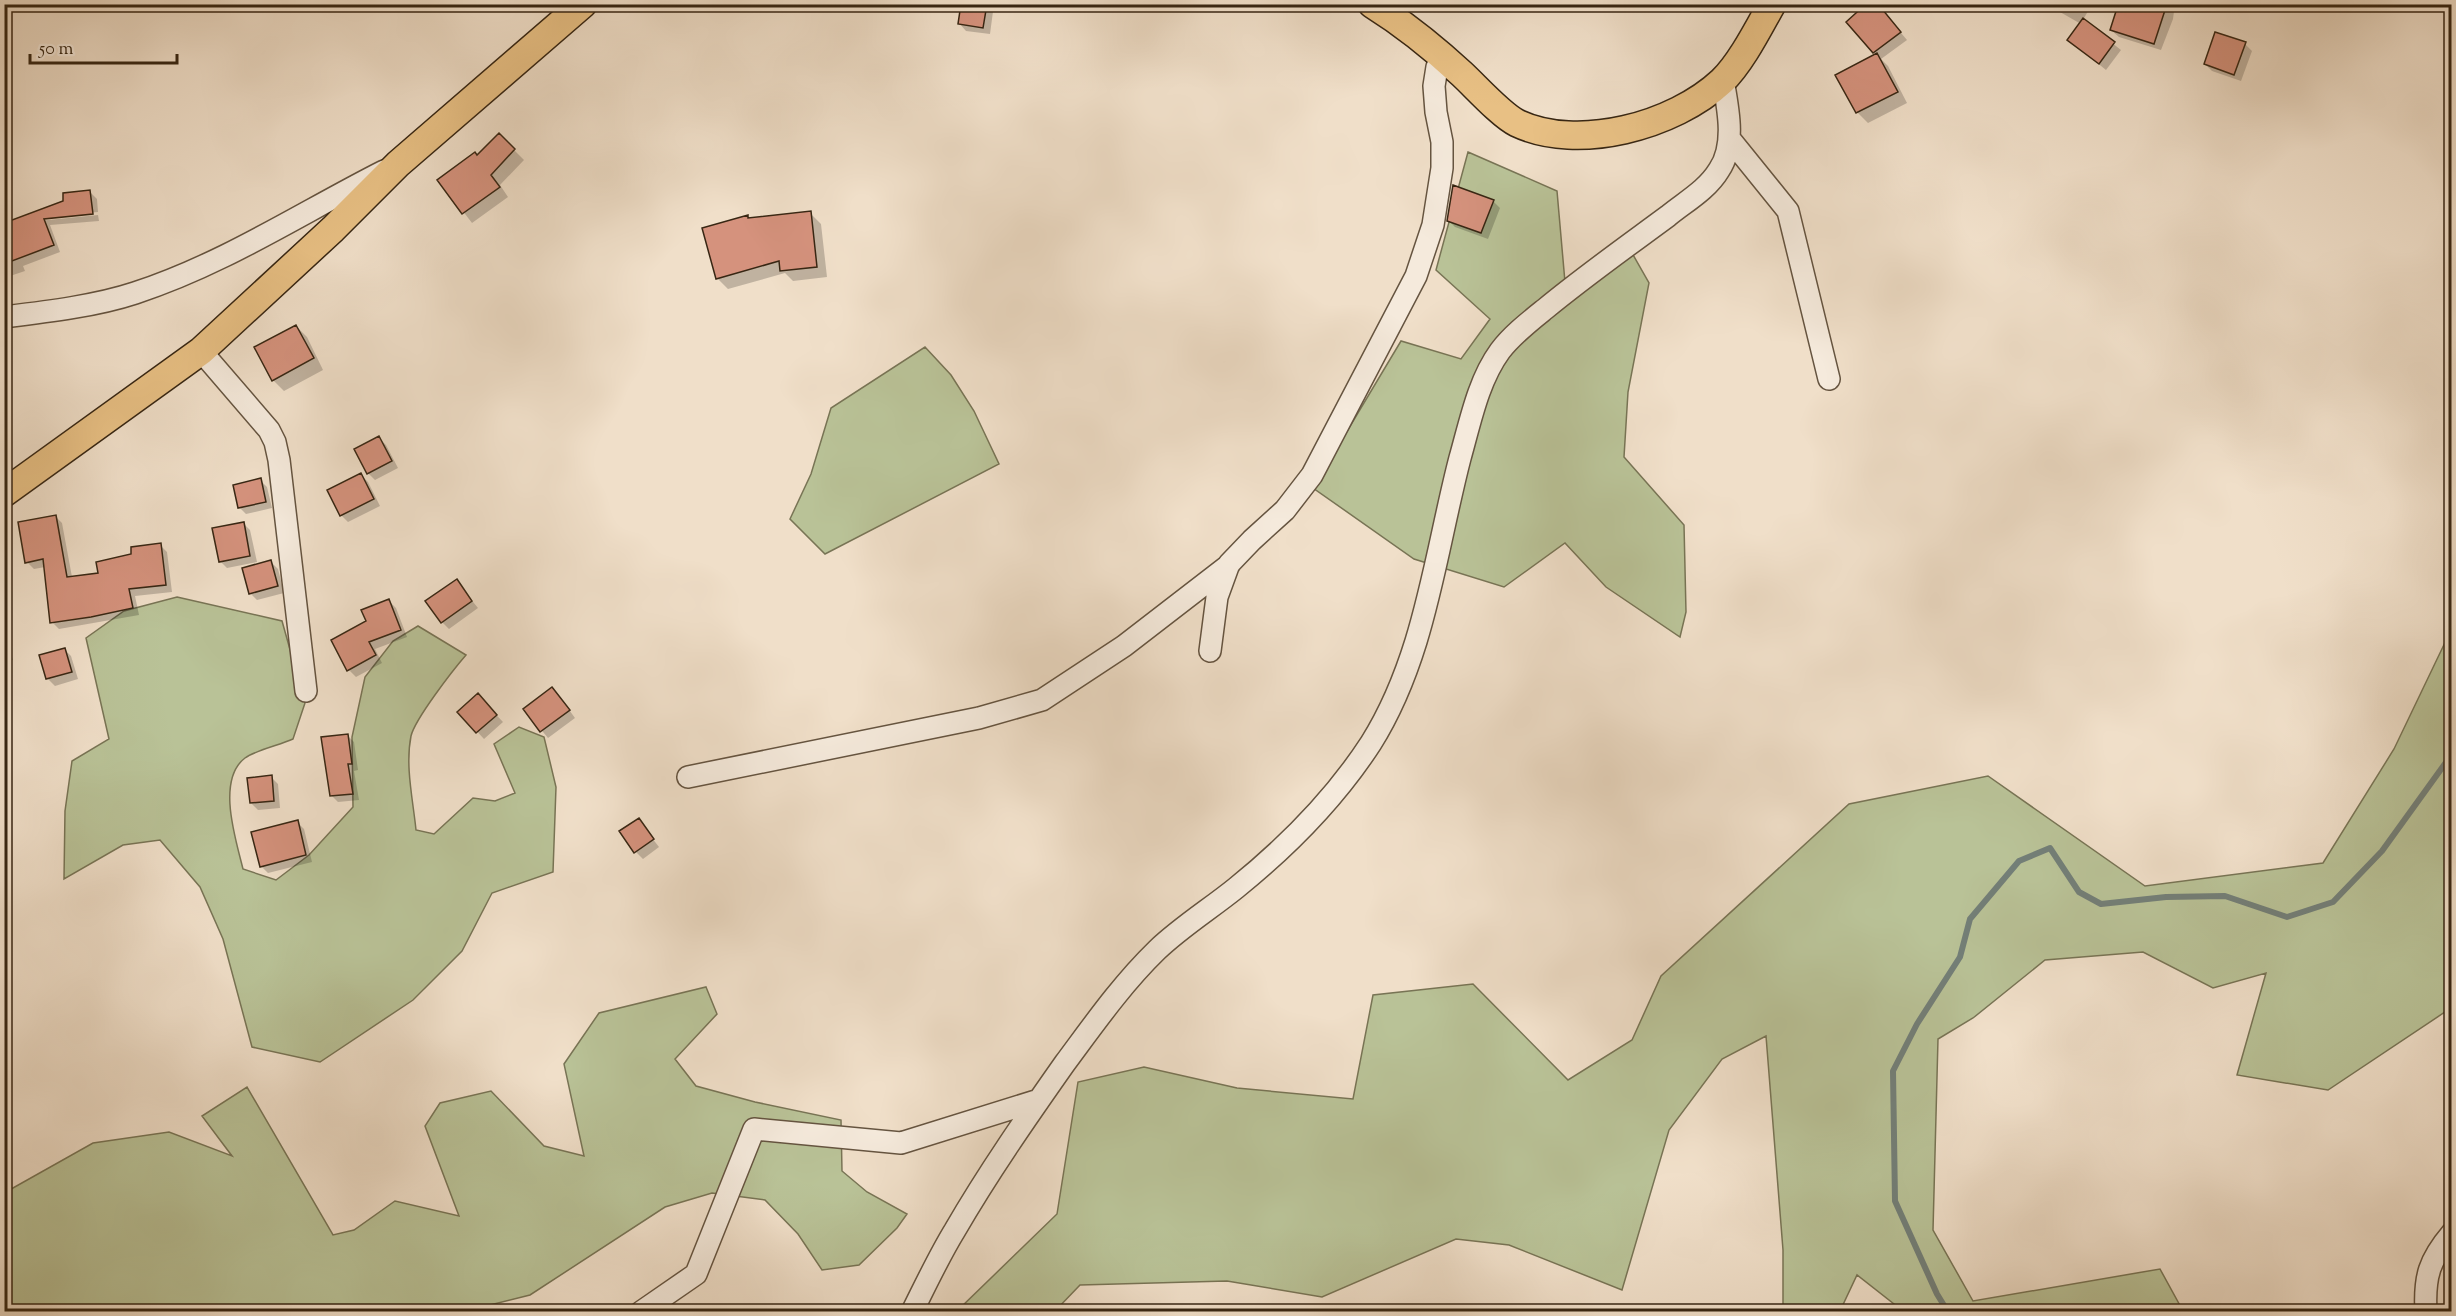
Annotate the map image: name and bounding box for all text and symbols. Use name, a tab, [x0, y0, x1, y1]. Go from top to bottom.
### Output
scale bar	[30, 27, 177, 65]
text: 50 m	[38, 37, 74, 63]

